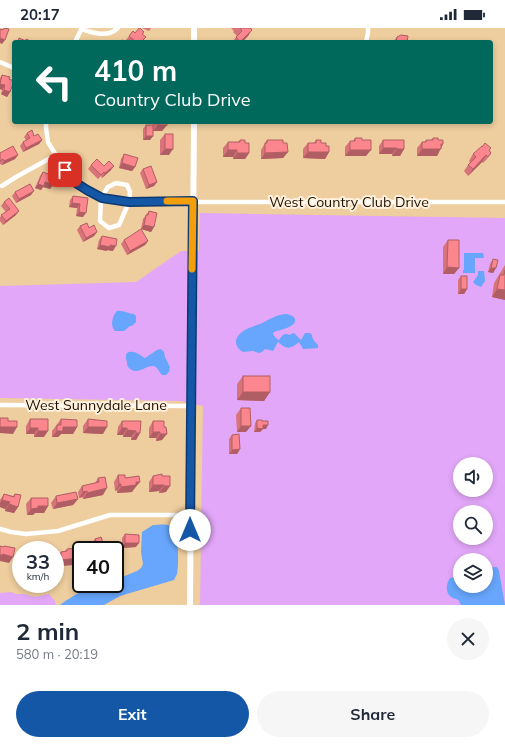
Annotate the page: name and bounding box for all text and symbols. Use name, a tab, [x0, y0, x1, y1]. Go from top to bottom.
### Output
text: 20:17	[20, 5, 60, 24]
text: 410 m	[94, 53, 177, 88]
icon: left	[28, 56, 80, 108]
text: Country Club Drive	[94, 88, 251, 111]
pin	[48, 153, 82, 187]
icon: arrive	[54, 159, 76, 181]
street label: West Country Club Drive	[269, 193, 429, 211]
street label: West Sunnydale Lane	[25, 396, 167, 414]
map controls	[453, 457, 493, 593]
button: sound	[453, 457, 493, 497]
button: search	[453, 505, 493, 545]
position arrow	[169, 509, 211, 551]
speed limit sign: 40	[72, 541, 124, 593]
text: 33	[26, 549, 50, 574]
button: layers	[453, 553, 493, 593]
text: km/h	[27, 570, 49, 583]
text: 2 min	[16, 616, 79, 646]
button: close	[447, 618, 489, 660]
text: 580 m · 20:19	[16, 646, 98, 662]
button: Exit	[16, 691, 249, 737]
button: Share	[257, 691, 489, 737]

